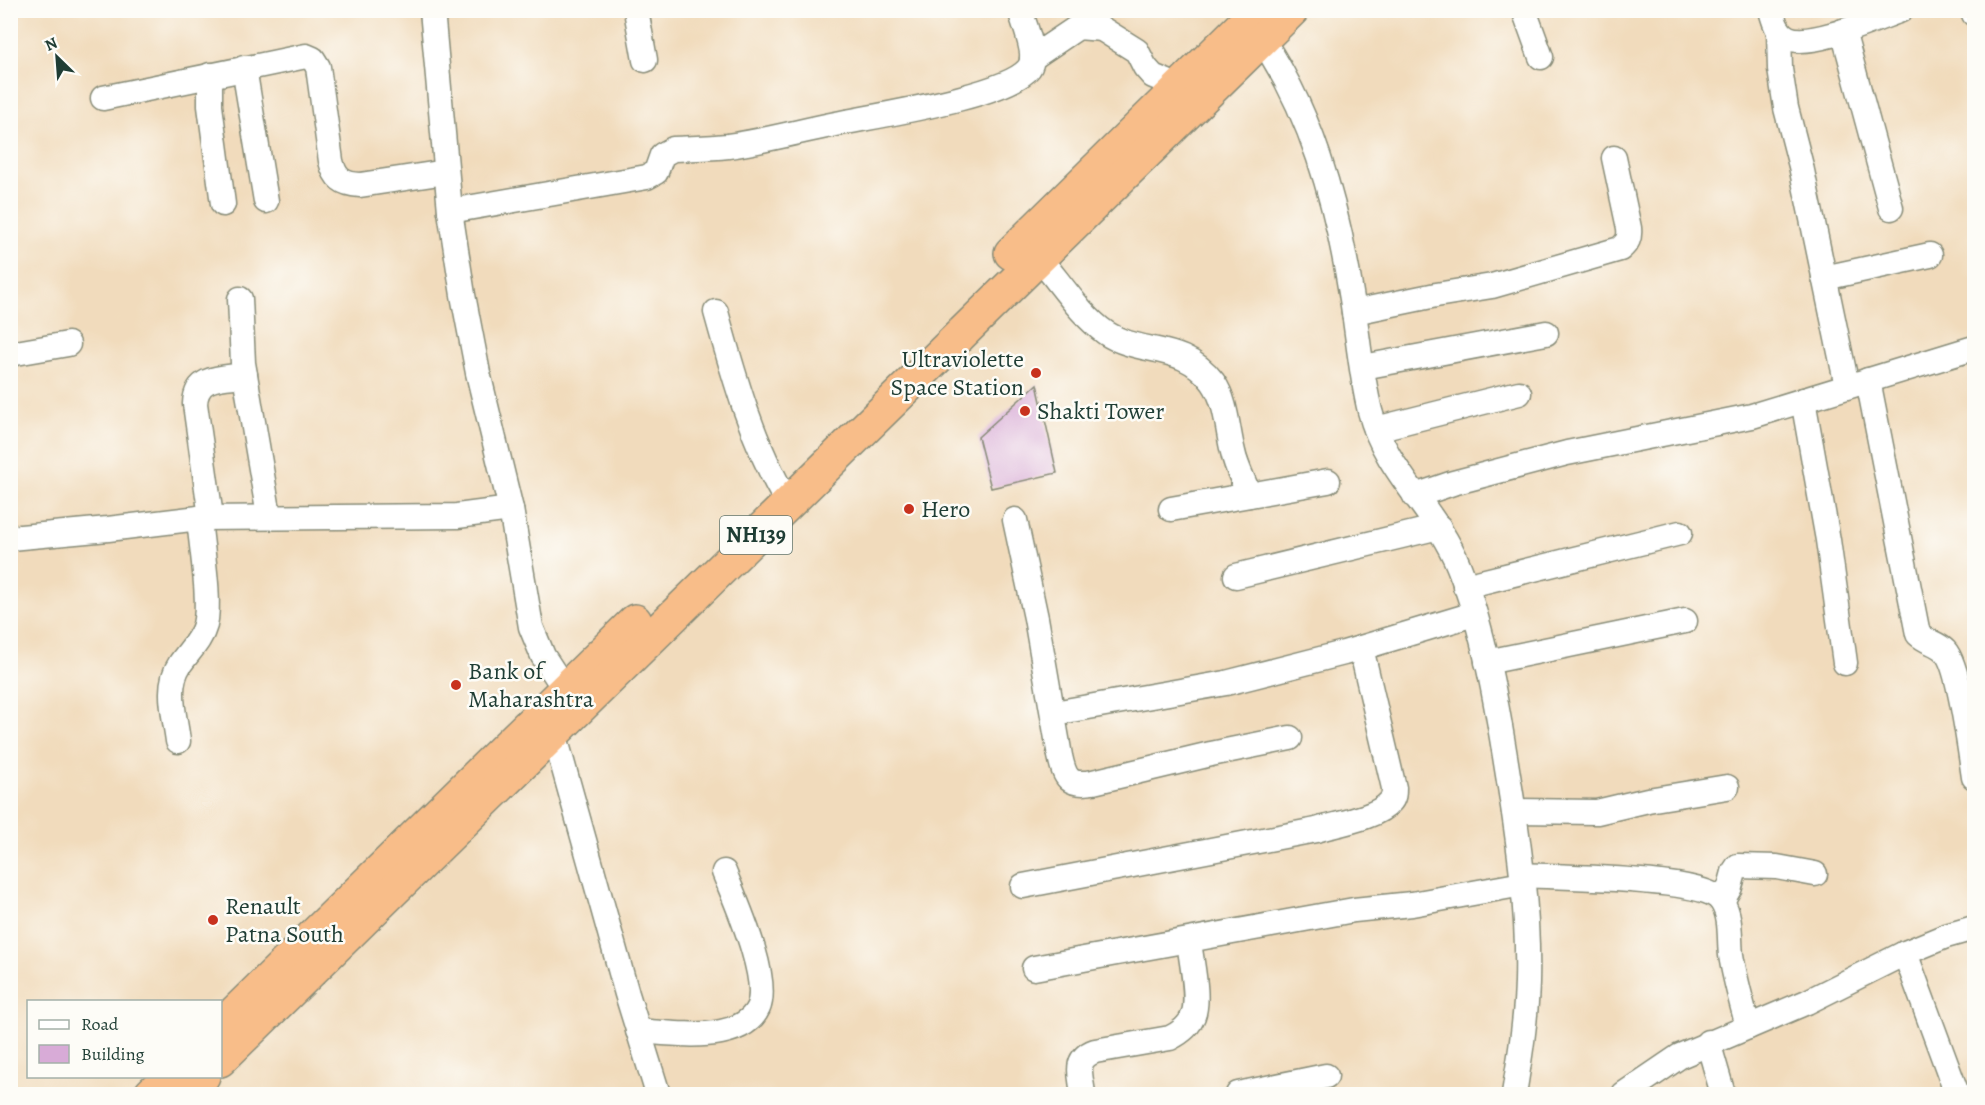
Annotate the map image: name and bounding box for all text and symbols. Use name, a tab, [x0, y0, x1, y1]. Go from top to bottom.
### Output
north arrow	[27, 27, 87, 87]
text: N	[41, 32, 61, 57]
place label: Ultraviolette Space Station	[890, 343, 1024, 403]
marker: Ultraviolette Space Station	[1029, 366, 1043, 380]
place label: Shakti Tower	[1037, 395, 1165, 427]
marker: Shakti Tower	[1018, 404, 1032, 418]
place label: Hero	[921, 493, 970, 525]
marker: Hero	[902, 502, 916, 516]
road number: NH139	[720, 516, 792, 554]
place label: Bank of Maharashtra	[468, 655, 595, 715]
marker: Bank of Maharashtra	[449, 678, 463, 692]
place label: Renault Patna South	[225, 890, 344, 950]
marker: Renault Patna South	[206, 913, 220, 927]
legend	[27, 1000, 222, 1078]
text: Road	[81, 1012, 119, 1036]
text: Building	[81, 1042, 145, 1066]

